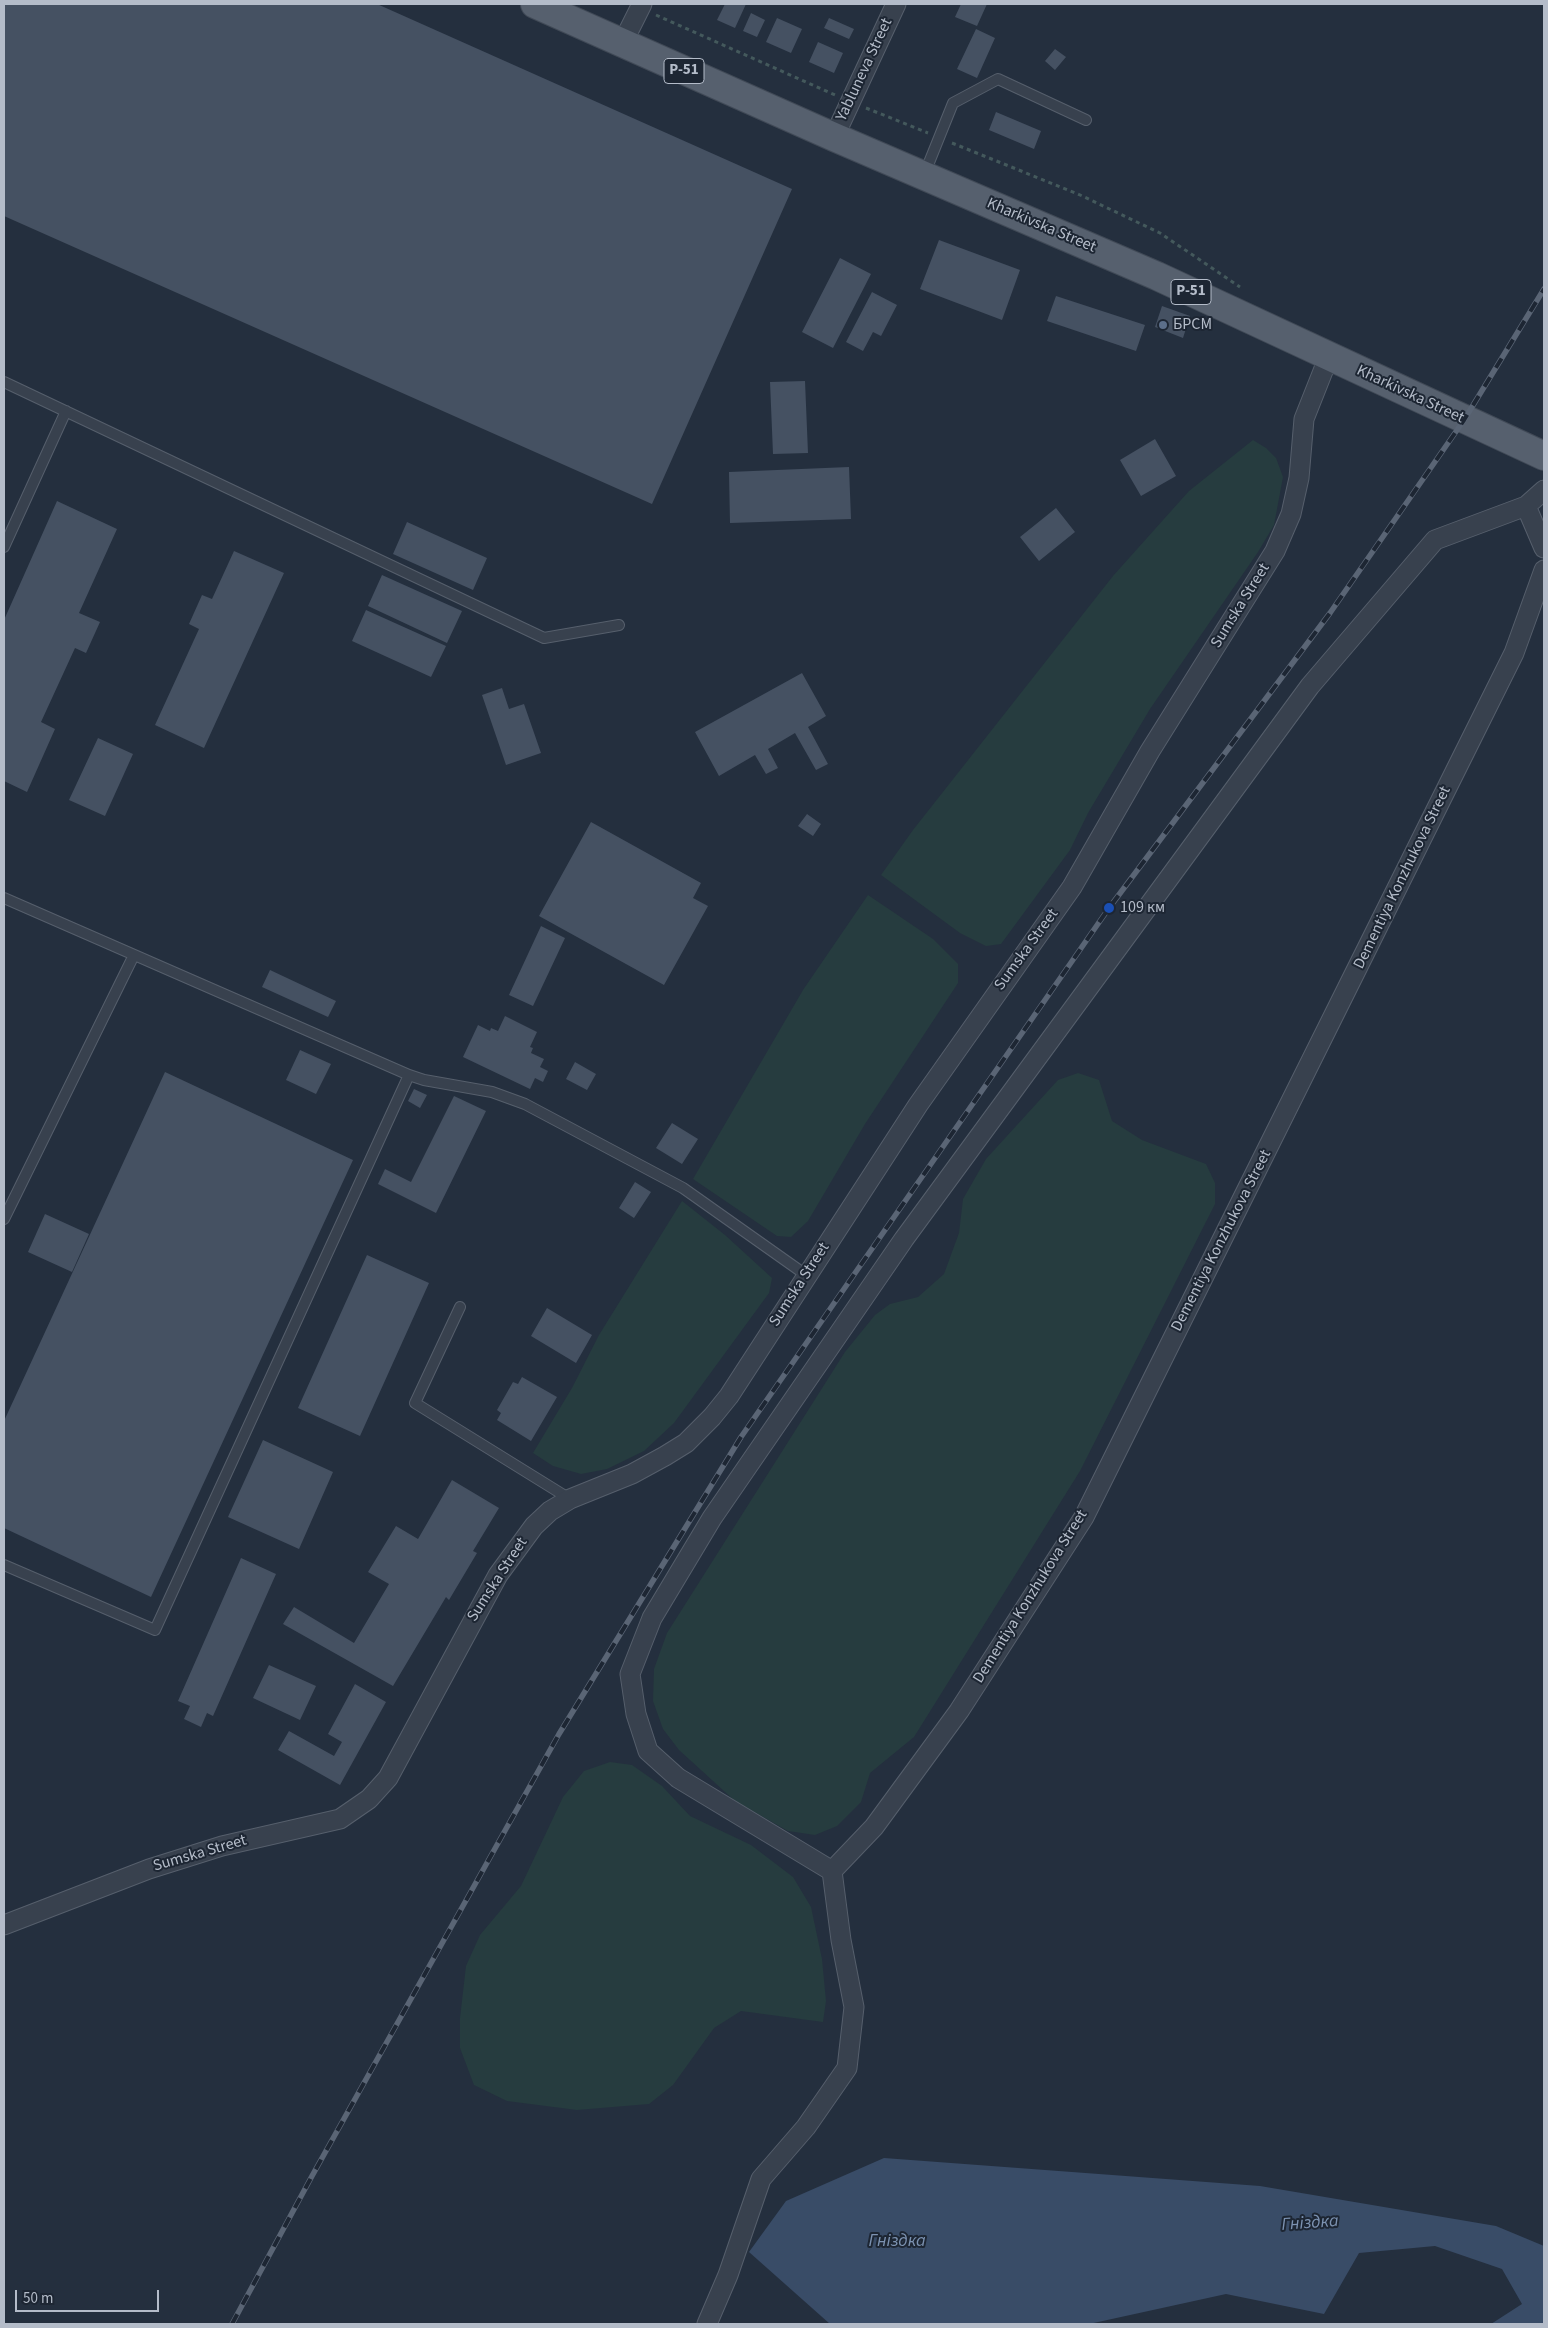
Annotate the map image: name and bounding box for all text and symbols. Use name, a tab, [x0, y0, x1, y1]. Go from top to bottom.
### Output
street label: Yabluneva Street	[833, 15, 897, 125]
road number: Р-51	[664, 58, 704, 84]
street label: Kharkivska Street	[984, 194, 1098, 258]
road number: Р-51	[1171, 280, 1211, 304]
place label: БРСМ	[1173, 315, 1212, 335]
marker: БРСМ	[1157, 319, 1169, 331]
street label: Kharkivska Street	[1353, 362, 1467, 428]
street label: Sumska Street	[1207, 560, 1275, 652]
street label: Dementiya Konzhukova Street	[1350, 783, 1456, 973]
place label: 109 км	[1120, 898, 1165, 918]
marker: 109 км	[1102, 901, 1116, 915]
street label: Sumska Street	[991, 905, 1063, 995]
street label: Dementiya Konzhukova Street	[1168, 1147, 1276, 1335]
street label: Sumska Street	[766, 1239, 834, 1331]
street label: Dementiya Konzhukova Street	[970, 1507, 1092, 1687]
street label: Sumska Street	[464, 1534, 532, 1626]
street label: Sumska Street	[151, 1831, 249, 1877]
water label: Гніздка	[1281, 2211, 1339, 2237]
water label: Гніздка	[868, 2231, 926, 2253]
scale bar	[18, 2280, 161, 2312]
text: 50 m	[23, 2288, 53, 2309]

